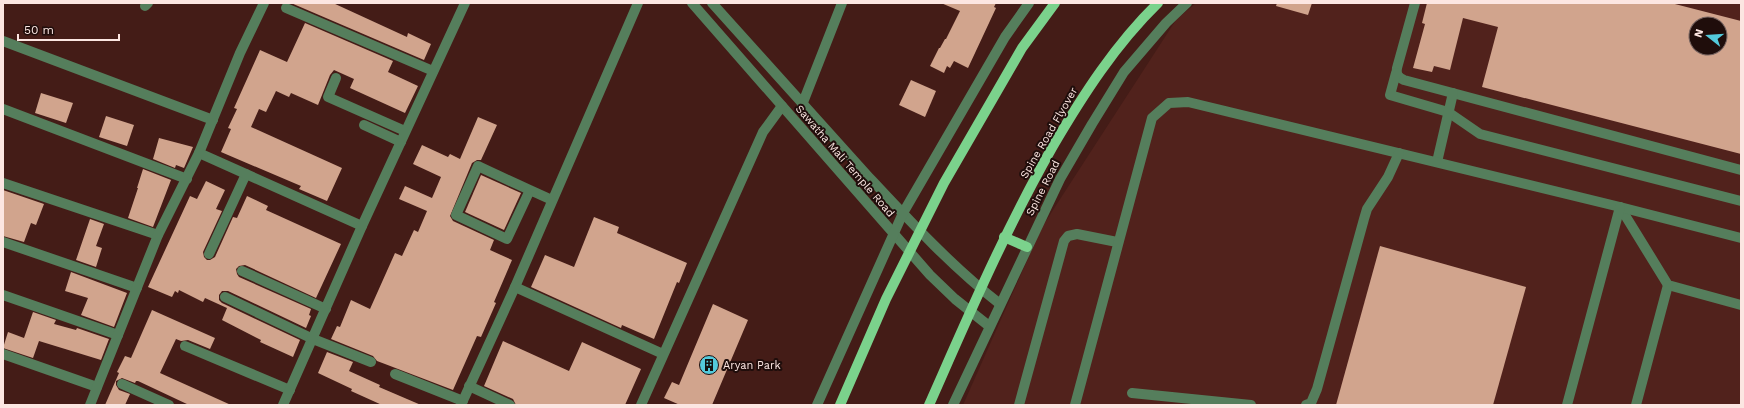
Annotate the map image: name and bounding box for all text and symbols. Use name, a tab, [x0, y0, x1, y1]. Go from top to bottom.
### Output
scale bar	[18, 16, 119, 42]
north arrow	[1688, 16, 1728, 56]
text: 50 m	[24, 23, 54, 37]
text: N	[1692, 27, 1706, 39]
street label: Spine Road Flyover	[1018, 85, 1081, 181]
street label: Sawatha Mali Temple Road	[793, 102, 897, 220]
street label: Spine Road	[1023, 158, 1063, 218]
building icon: Aryan Park	[698, 354, 720, 376]
place label: Aryan Park	[723, 359, 781, 372]

